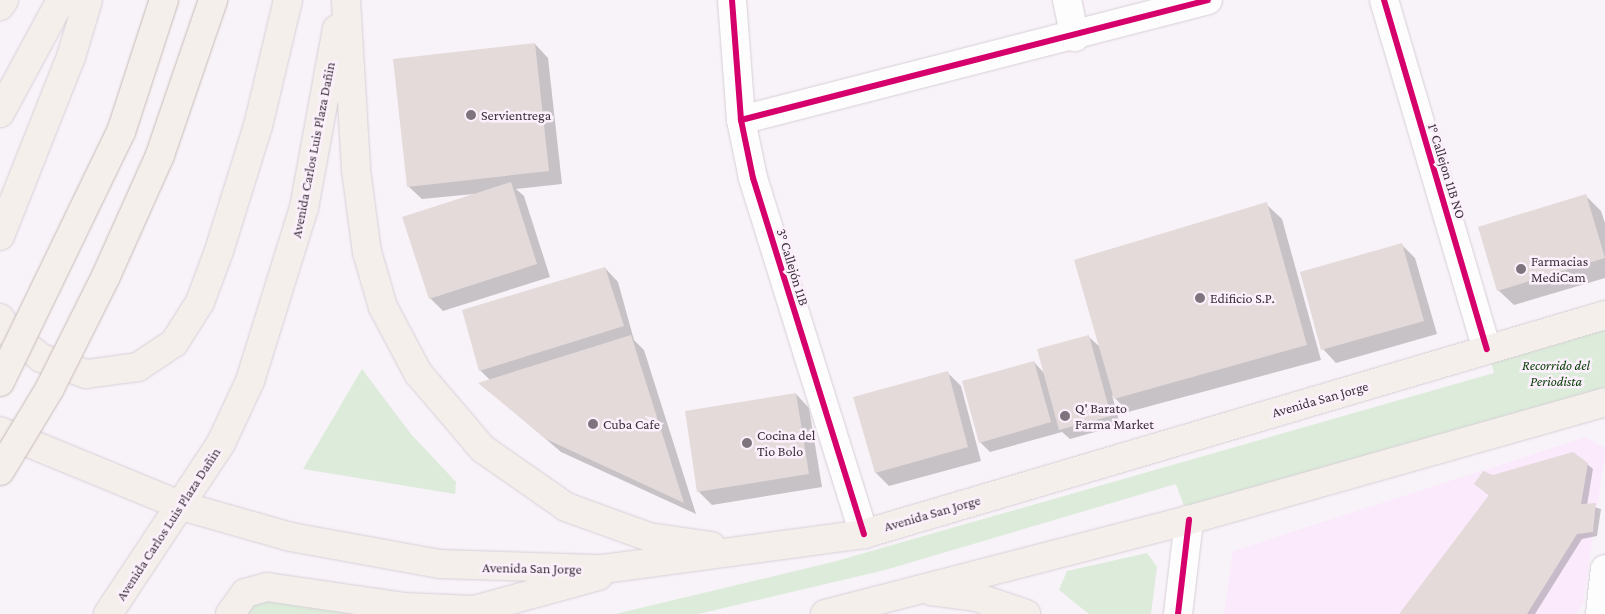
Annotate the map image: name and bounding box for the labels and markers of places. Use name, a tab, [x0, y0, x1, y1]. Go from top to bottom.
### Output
place label: Servientrega	[481, 107, 551, 123]
marker: Servientrega	[465, 109, 477, 121]
place label: Farmacias MediCam	[1531, 253, 1588, 286]
marker: Farmacias MediCam	[1515, 263, 1527, 275]
place label: Edificio S.P.	[1210, 290, 1275, 306]
marker: Edificio S.P.	[1194, 292, 1206, 304]
place label: Q' Barato Farma Market	[1075, 400, 1154, 432]
marker: Q' Barato Farma Market	[1059, 410, 1071, 422]
place label: Cuba Cafe	[603, 416, 660, 432]
marker: Cuba Cafe	[587, 418, 599, 430]
place label: Cocina del Tio Bolo	[757, 427, 815, 460]
marker: Cocina del Tio Bolo	[741, 437, 753, 449]

